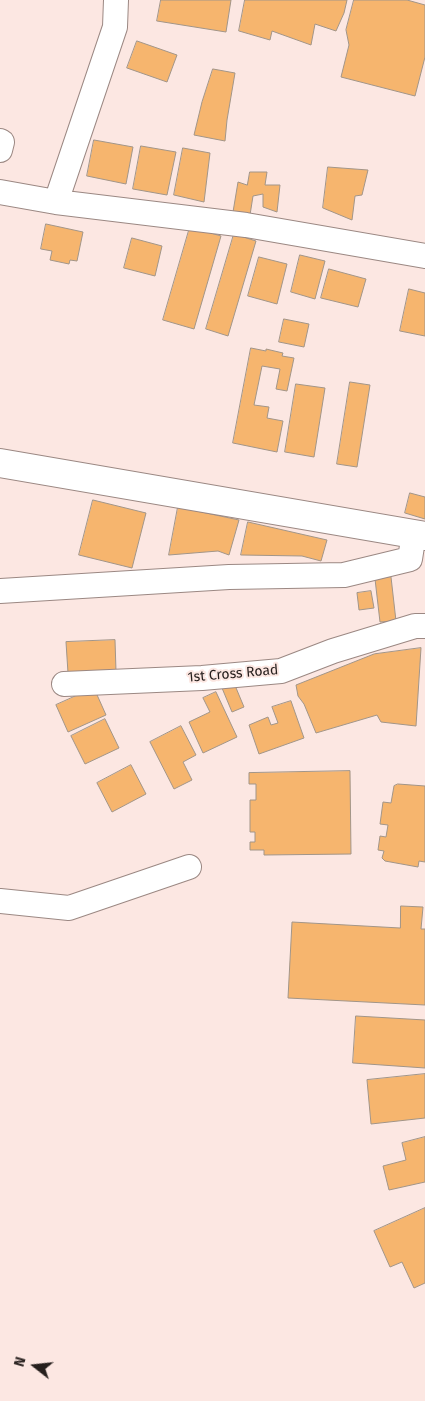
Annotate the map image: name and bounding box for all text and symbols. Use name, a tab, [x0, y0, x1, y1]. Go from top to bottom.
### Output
street label: 1st Cross Road	[187, 662, 279, 686]
north arrow	[10, 1341, 60, 1391]
text: N	[11, 1355, 30, 1369]

